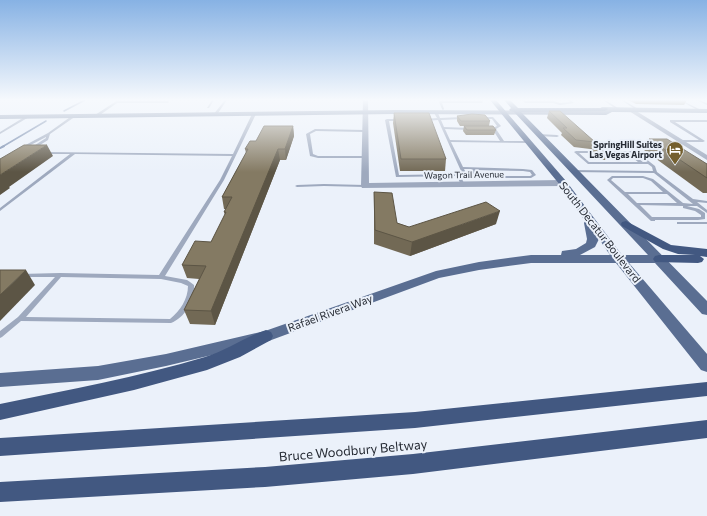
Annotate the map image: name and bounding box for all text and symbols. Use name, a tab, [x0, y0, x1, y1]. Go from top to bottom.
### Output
place label: SpringHill Suites Las Vegas Airport	[589, 139, 662, 160]
hotel icon: SpringHill Suites Las Vegas Airport	[665, 140, 685, 165]
street label: Wagon Trail Avenue	[424, 168, 504, 181]
street label: South Decatur Boulevard	[557, 179, 644, 285]
street label: Rafael Rivera Way	[286, 291, 374, 334]
street label: Bruce Woodbury Beltway	[278, 436, 428, 464]

